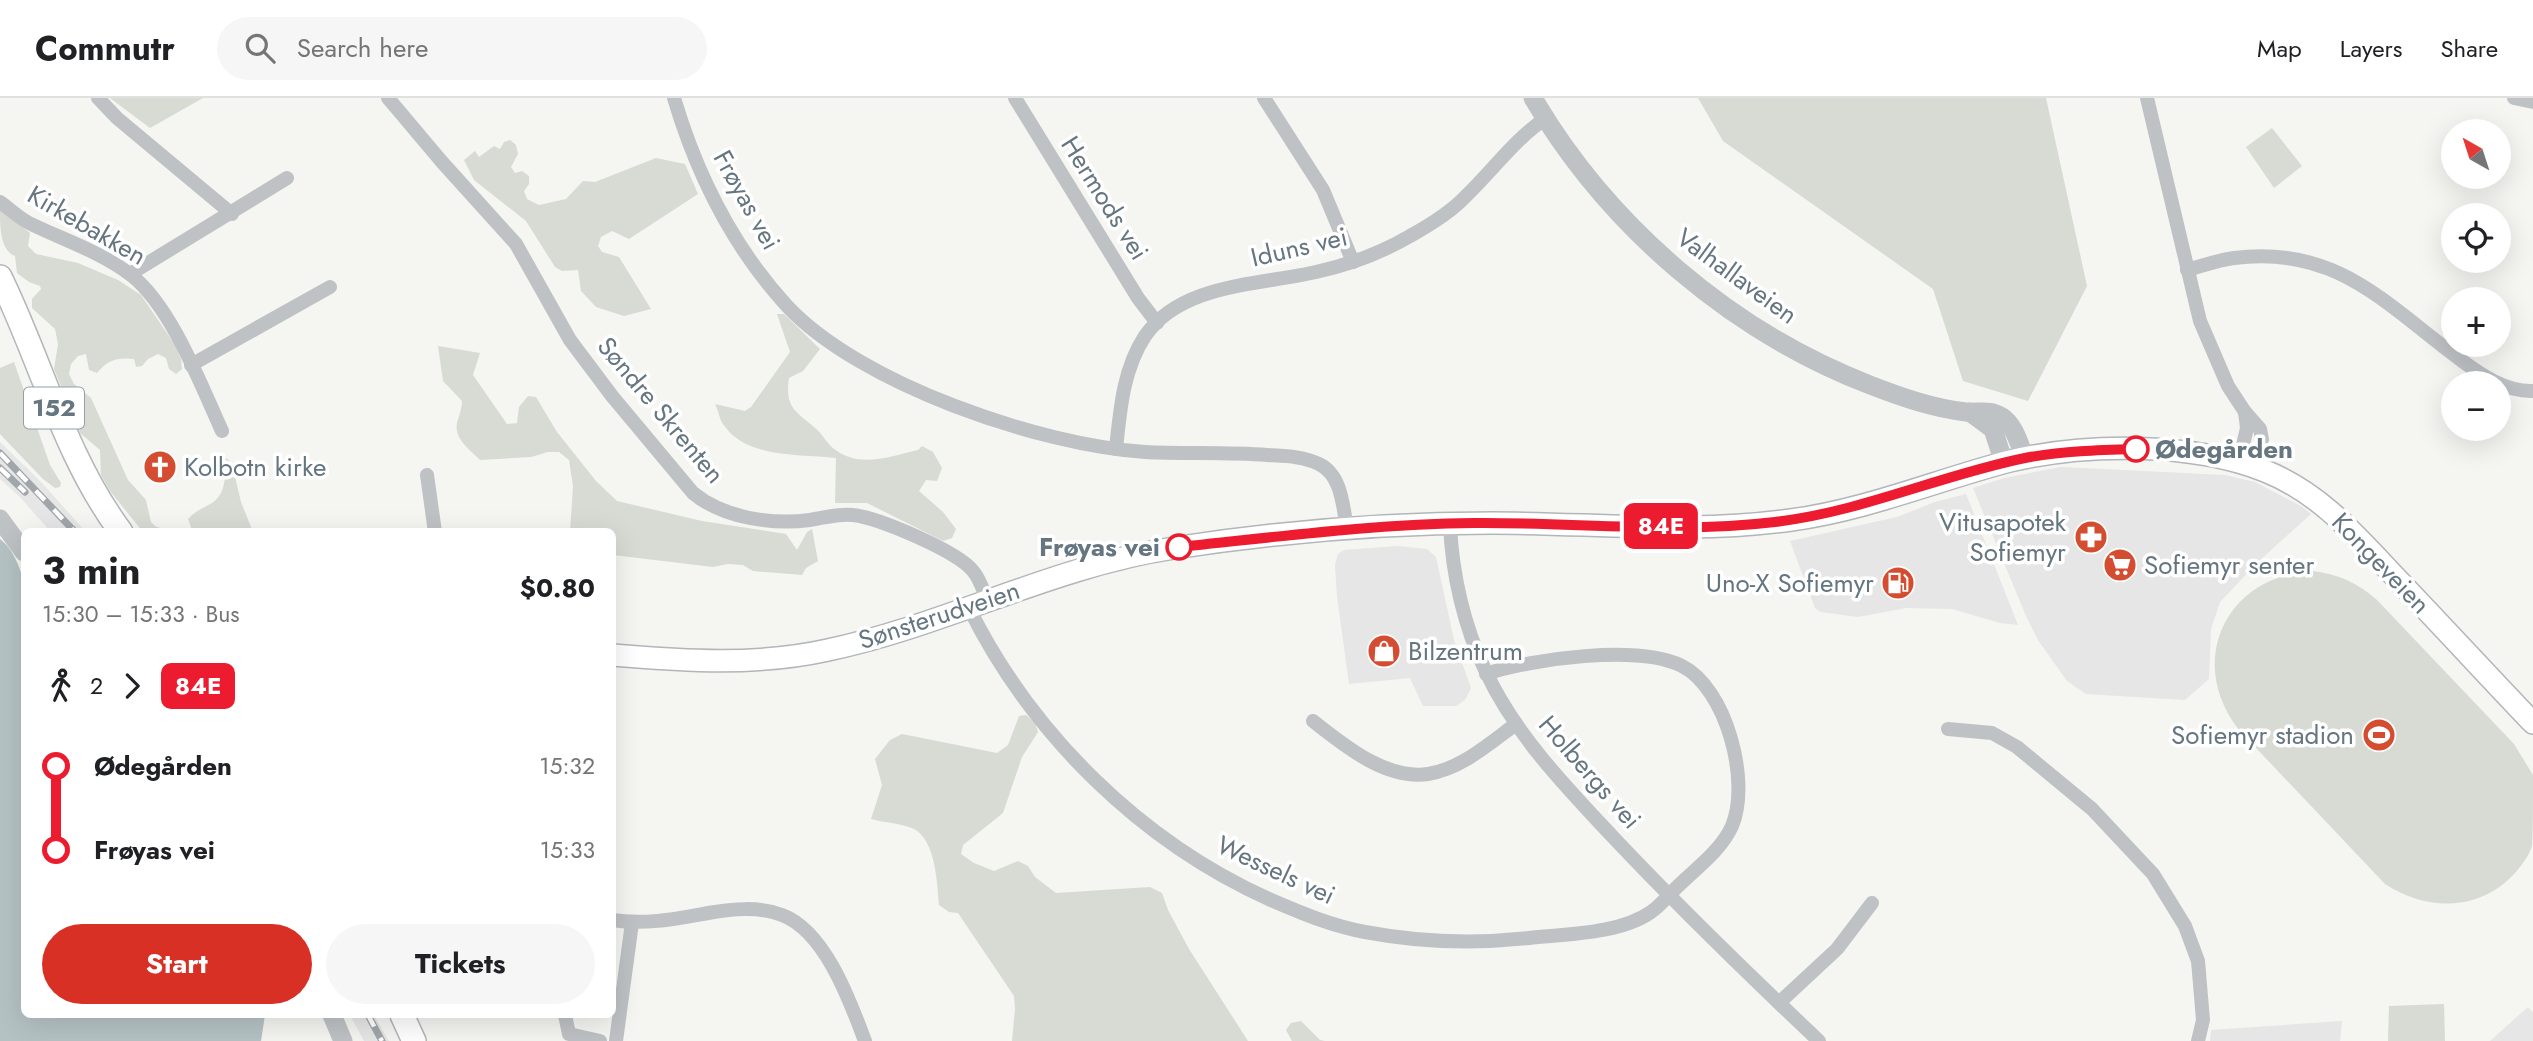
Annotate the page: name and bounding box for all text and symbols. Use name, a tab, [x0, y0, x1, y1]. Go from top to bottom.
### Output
search box	[217, 17, 707, 80]
text: Commutr	[35, 25, 175, 72]
icon: search	[241, 29, 279, 67]
text: Search here	[297, 29, 428, 67]
text: Map	[2257, 31, 2302, 66]
text: Layers	[2340, 31, 2402, 66]
text: Share	[2440, 31, 2498, 66]
north arrow	[2441, 119, 2511, 189]
map controls	[2441, 119, 2511, 441]
street label: Hermods vei	[1052, 129, 1158, 267]
street label: Frøyas vei	[704, 143, 790, 257]
street label: Kirkebakken	[20, 176, 154, 274]
button: locate	[2441, 203, 2511, 273]
street label: Iduns vei	[1247, 217, 1351, 277]
street label: Valhallaveien	[1668, 219, 1806, 333]
button: +	[2441, 287, 2511, 357]
street label: Søndre Skrenten	[588, 328, 734, 492]
button: −	[2441, 371, 2511, 441]
road number: 152	[24, 388, 84, 428]
place label: Ødegården	[2155, 430, 2293, 468]
marker: Ødegården	[2123, 436, 2149, 462]
church icon: Kolbotn kirke	[141, 448, 179, 486]
place label: Kolbotn kirke	[184, 448, 326, 486]
line badge: 84E	[1621, 503, 1701, 549]
place label: Vitusapotek Sofiemyr	[1939, 503, 2067, 571]
street label: Kongeveien	[2323, 504, 2439, 622]
text: 84E	[1638, 508, 1684, 543]
pharmacy icon: Vitusapotek Sofiemyr	[2072, 518, 2110, 556]
place label: Frøyas vei	[1039, 528, 1160, 566]
marker: Frøyas vei	[1166, 534, 1192, 560]
text: 3 min	[42, 543, 141, 598]
supermarket icon: Sofiemyr senter	[2101, 546, 2139, 584]
place label: Sofiemyr senter	[2144, 546, 2314, 584]
place label: Uno-X Sofiemyr	[1706, 564, 1874, 602]
fuel station icon: Uno-X Sofiemyr	[1879, 564, 1917, 602]
text: $0.80	[520, 569, 595, 607]
street label: Sønsterudveien	[853, 571, 1025, 659]
text: 15:30 – 15:33 · Bus	[42, 597, 240, 631]
shop icon: Bilzentrum	[1365, 632, 1403, 670]
place label: Bilzentrum	[1408, 632, 1523, 670]
icon: walk	[42, 667, 80, 705]
icon: forward	[113, 667, 151, 705]
text: 84E	[175, 668, 221, 703]
text: 2	[90, 669, 103, 703]
street label: Holbergs vei	[1530, 707, 1650, 837]
place label: Sofiemyr stadion	[2171, 716, 2354, 754]
sports icon: Sofiemyr stadion	[2360, 716, 2398, 754]
text: Ødegården	[94, 747, 232, 785]
text: 15:32	[539, 749, 595, 783]
street label: Wessels vei	[1210, 826, 1342, 914]
text: Frøyas vei	[94, 831, 215, 869]
text: 15:33	[540, 833, 595, 867]
button: Start	[42, 924, 312, 1004]
button: Tickets	[326, 924, 595, 1004]

